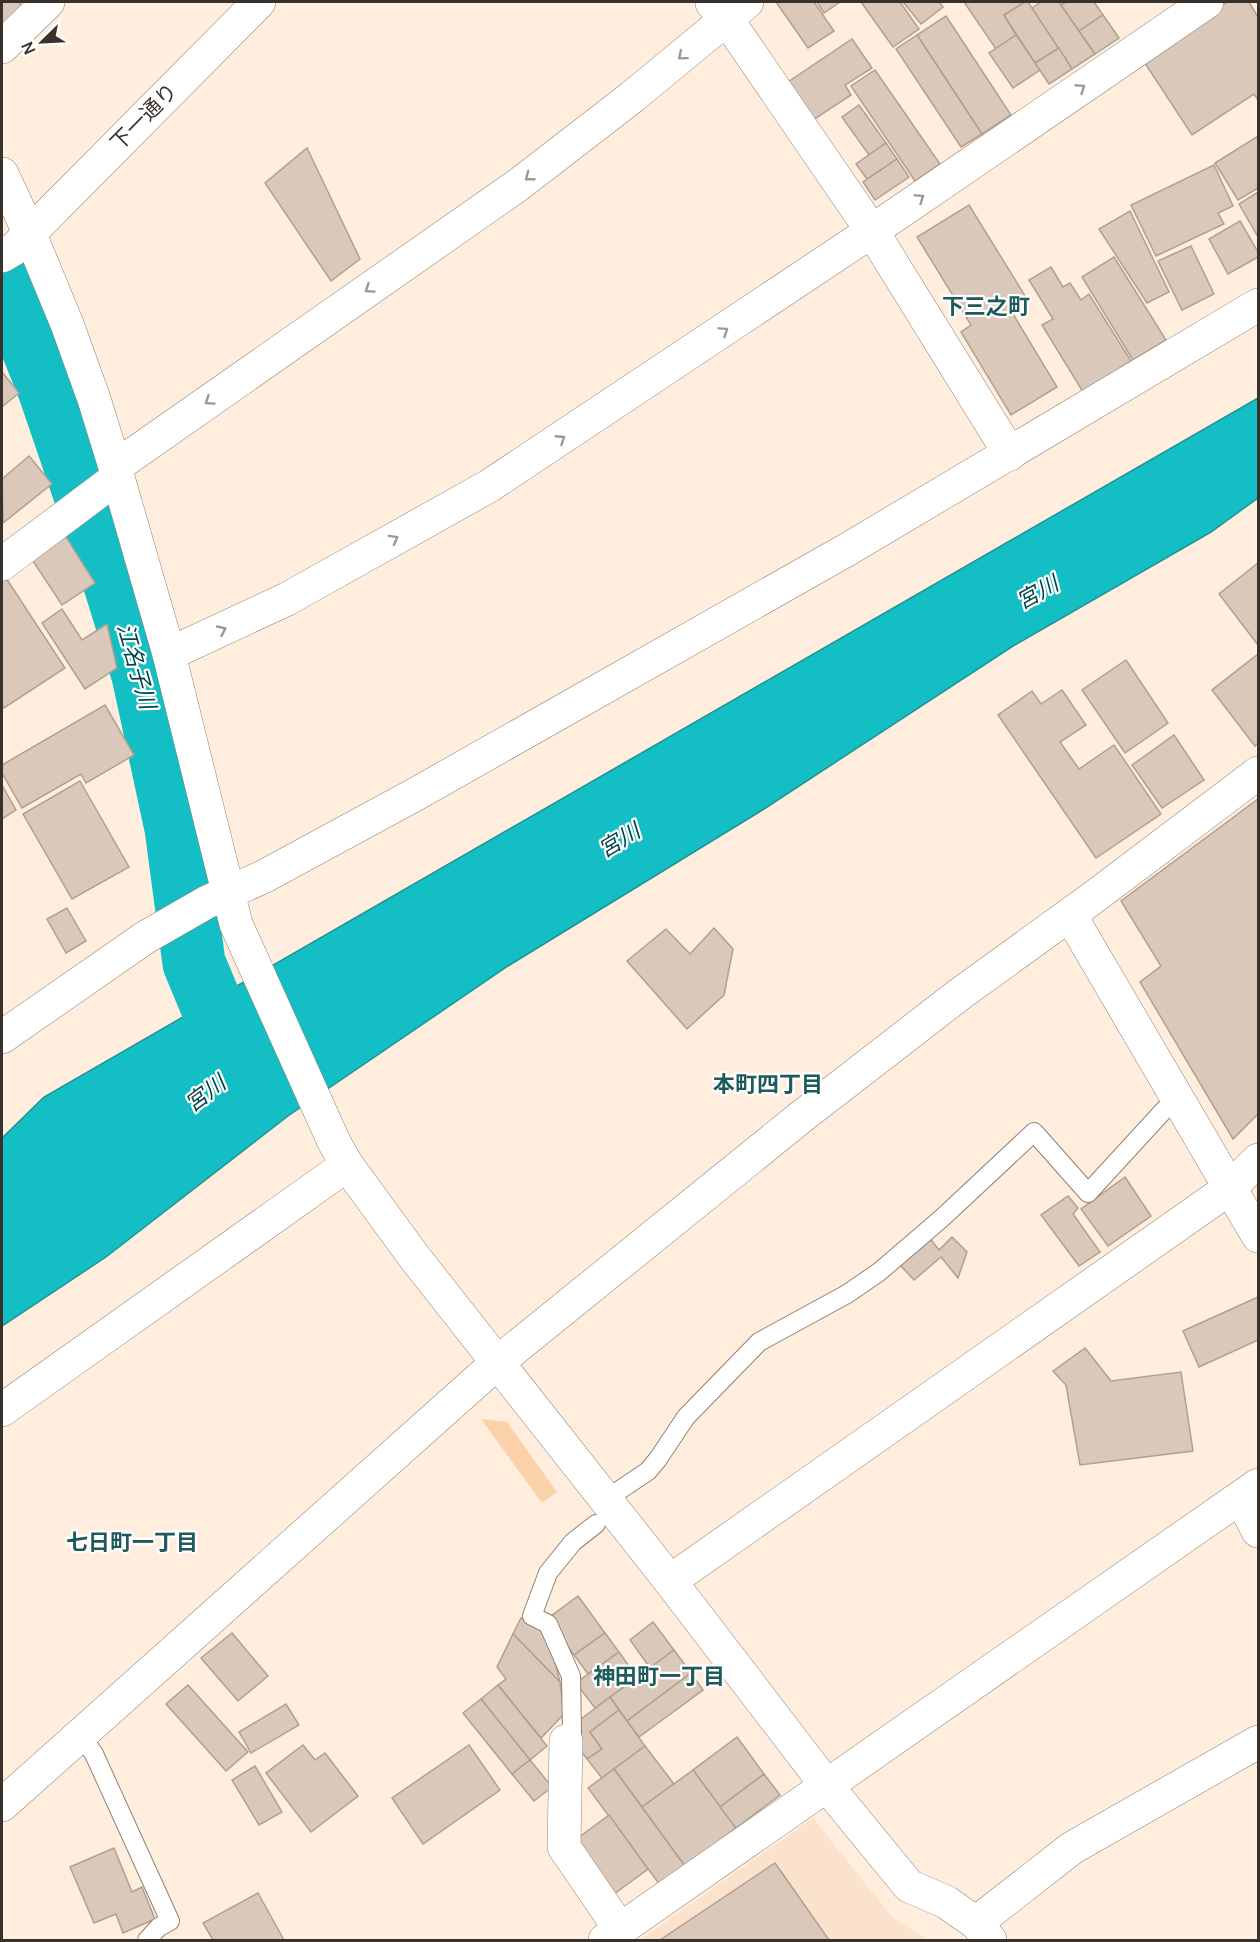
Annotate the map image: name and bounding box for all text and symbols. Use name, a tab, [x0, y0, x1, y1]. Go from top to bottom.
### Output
north arrow	[12, 12, 72, 72]
text: N	[16, 38, 41, 58]
one-way arrow	[677, 49, 688, 60]
street label: 下一通り	[104, 77, 183, 156]
one-way arrow	[1074, 84, 1085, 95]
one-way arrow	[524, 170, 535, 181]
one-way arrow	[913, 194, 924, 205]
one-way arrow	[365, 282, 376, 293]
district label: 下三之町	[942, 291, 1030, 321]
one-way arrow	[717, 327, 728, 338]
one-way arrow	[205, 394, 216, 405]
one-way arrow	[555, 435, 566, 446]
one-way arrow	[388, 535, 399, 546]
water label: 宮川	[1010, 567, 1065, 616]
water label: 江名子川	[110, 620, 164, 714]
one-way arrow	[215, 625, 226, 637]
water label: 宮川	[592, 815, 647, 864]
water label: 宮川	[178, 1067, 233, 1118]
district label: 本町四丁目	[713, 1069, 823, 1099]
district label: 七日町一丁目	[66, 1527, 198, 1557]
district label: 神田町一丁目	[593, 1661, 725, 1691]

